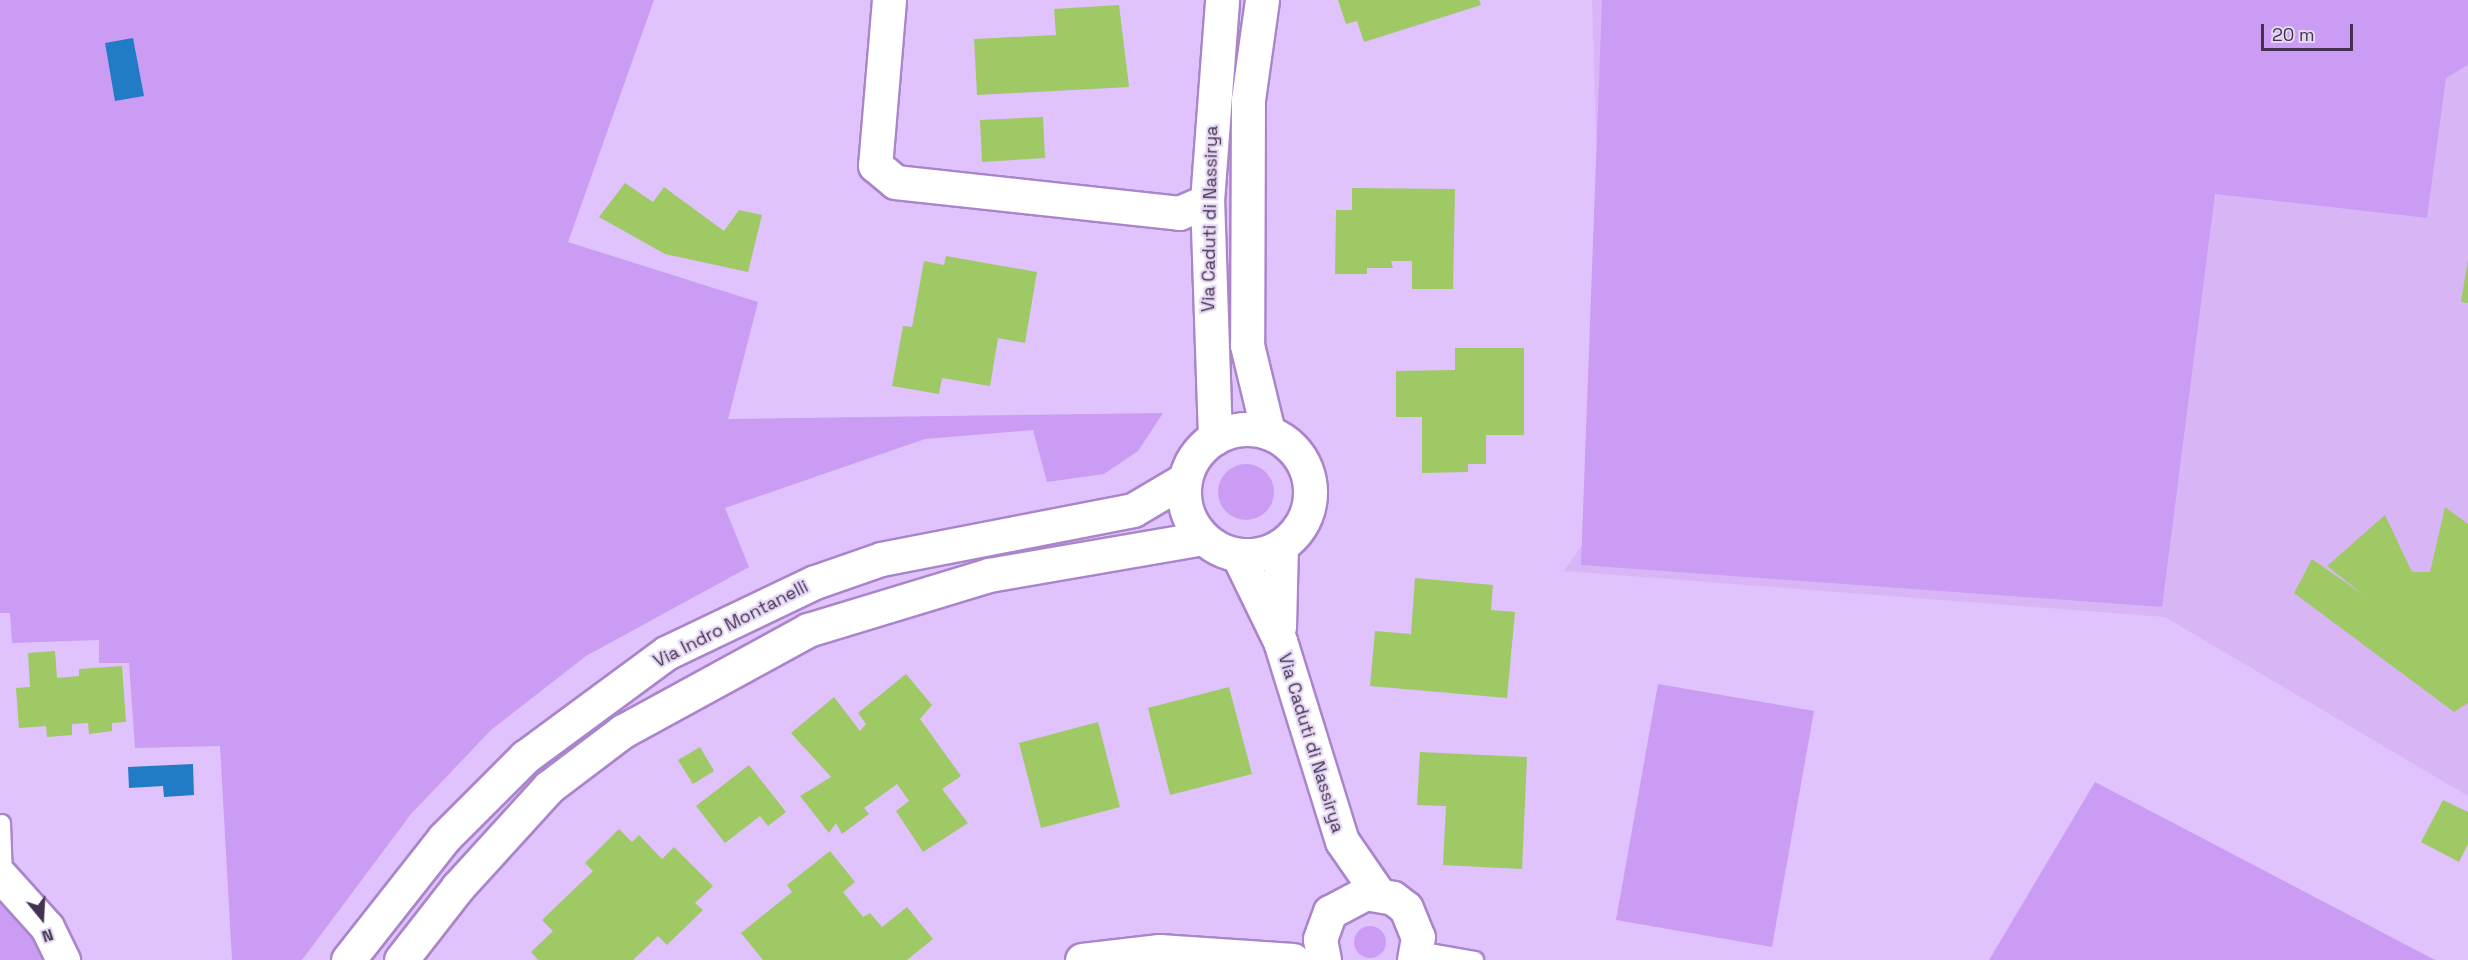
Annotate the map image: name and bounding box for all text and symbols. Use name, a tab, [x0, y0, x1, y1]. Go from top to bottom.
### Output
scale bar	[2264, 12, 2356, 50]
text: 20 m	[2272, 23, 2315, 46]
street label: Via Caduti di Nassirya	[1198, 126, 1222, 312]
street label: Via Indro Montanelli	[650, 576, 812, 672]
street label: Via Caduti di Nassirya	[1273, 651, 1349, 835]
north arrow	[12, 888, 72, 948]
text: N	[39, 924, 56, 947]

